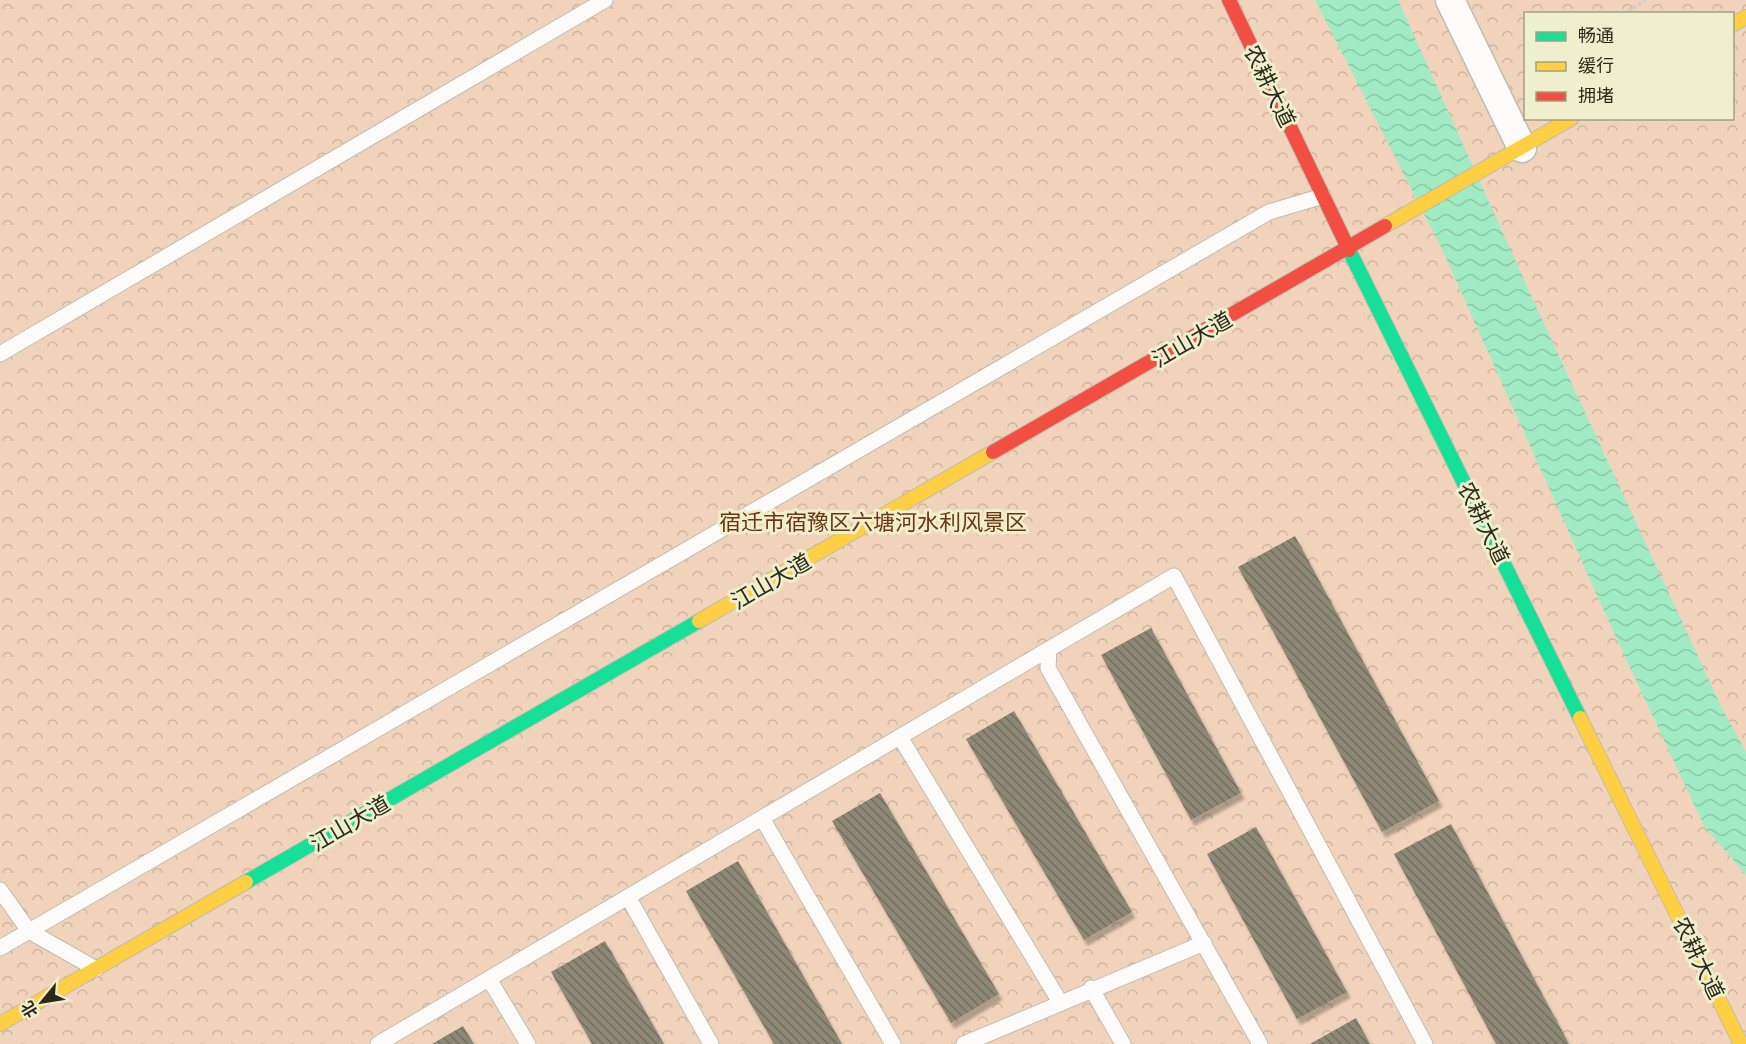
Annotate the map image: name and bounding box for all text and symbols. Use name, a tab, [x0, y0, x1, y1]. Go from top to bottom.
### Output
legend	[1524, 12, 1734, 120]
text: 畅通	[1578, 23, 1614, 49]
street label: 农耕大道	[1236, 39, 1304, 133]
text: 缓行	[1578, 53, 1614, 79]
text: 拥堵	[1578, 83, 1614, 109]
street label: 江山大道	[1146, 303, 1238, 375]
street label: 农耕大道	[1450, 476, 1518, 570]
park label: 宿迁市宿豫区六塘河水利风景区	[719, 506, 1027, 538]
street label: 江山大道	[725, 545, 817, 617]
street label: 江山大道	[304, 787, 396, 859]
street label: 农耕大道	[1665, 911, 1733, 1005]
north arrow	[12, 972, 72, 1032]
text: 北	[15, 997, 43, 1022]

